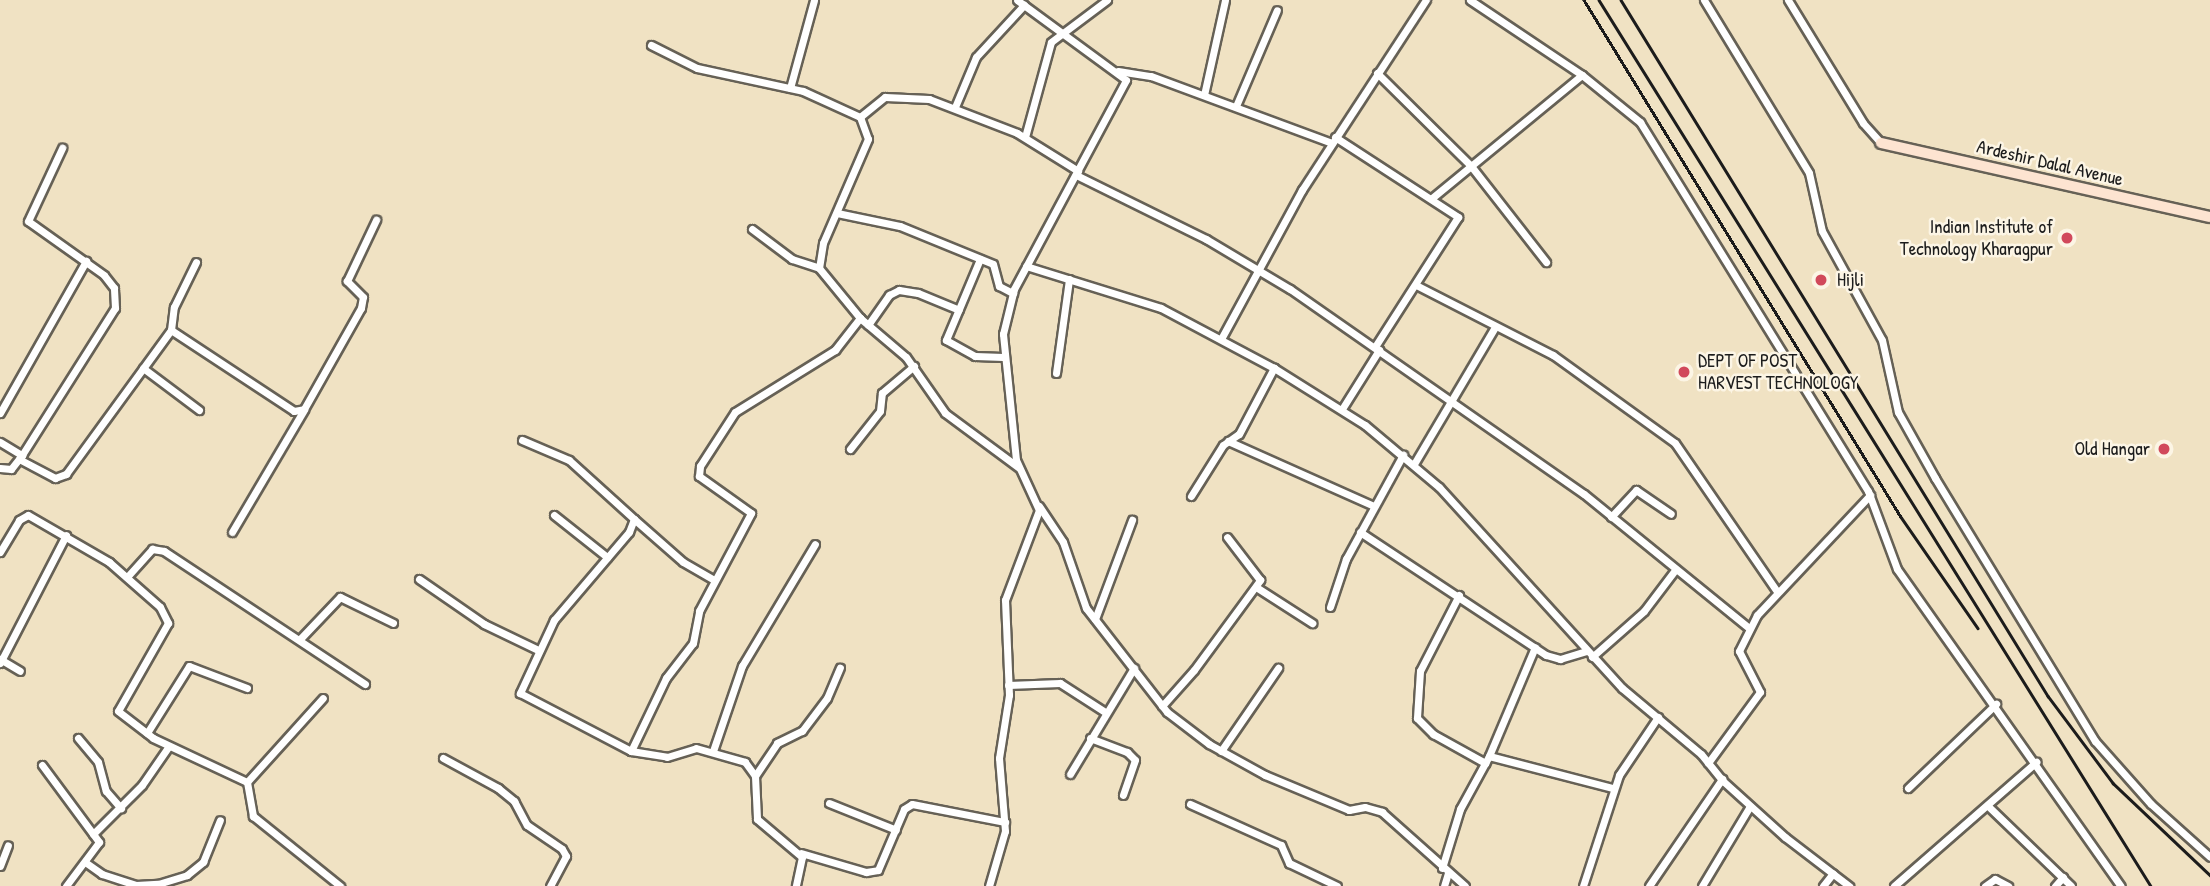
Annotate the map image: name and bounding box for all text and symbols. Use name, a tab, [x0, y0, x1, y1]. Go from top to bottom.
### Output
street label: Ardeshir Dalal Avenue	[1975, 135, 2125, 191]
place label: Indian Institute of Technology Kharagpur	[1900, 216, 2053, 260]
marker: Indian Institute of Technology Kharagpur	[2059, 230, 2075, 246]
place label: Hijli	[1837, 269, 1864, 291]
marker: Hijli	[1811, 270, 1831, 290]
place label: DEPT OF POST HARVEST TECHNOLOGY	[1698, 350, 1858, 394]
marker: DEPT OF POST HARVEST TECHNOLOGY	[1676, 364, 1692, 380]
place label: Old Hangar	[2074, 438, 2150, 460]
marker: Old Hangar	[2156, 441, 2172, 457]

